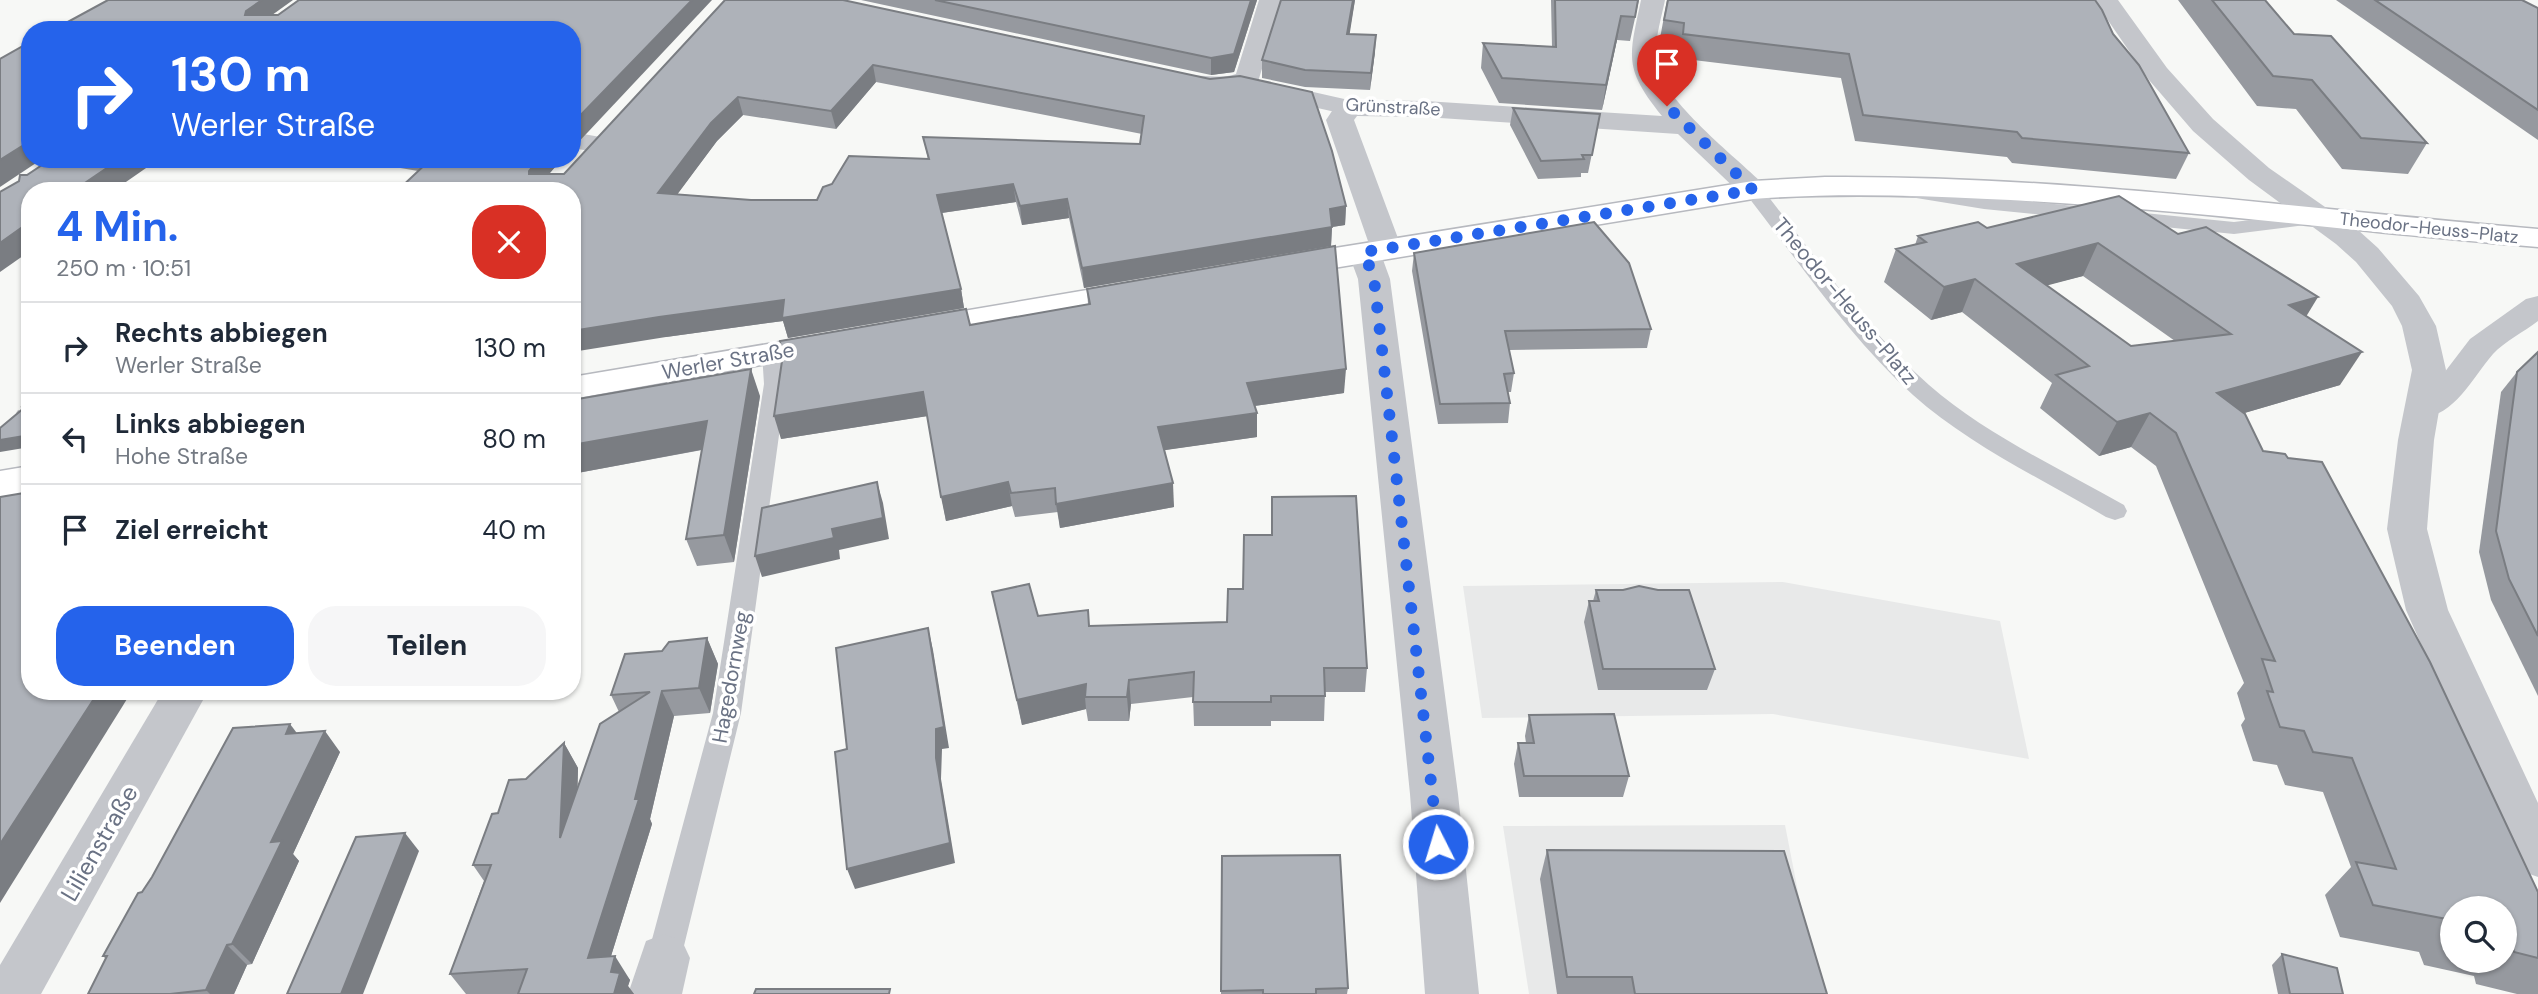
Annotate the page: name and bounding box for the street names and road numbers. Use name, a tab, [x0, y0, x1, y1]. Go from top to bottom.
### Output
street label: Grünstraße	[1345, 93, 1441, 121]
street label: Theodor-Heuss-Platz	[2338, 207, 2520, 249]
street label: Theodor-Heuss-Platz	[1767, 212, 1923, 390]
street label: Werler Straße	[660, 336, 797, 386]
street label: Hagedornweg	[706, 609, 756, 745]
street label: Lilienstraße	[53, 779, 145, 907]

